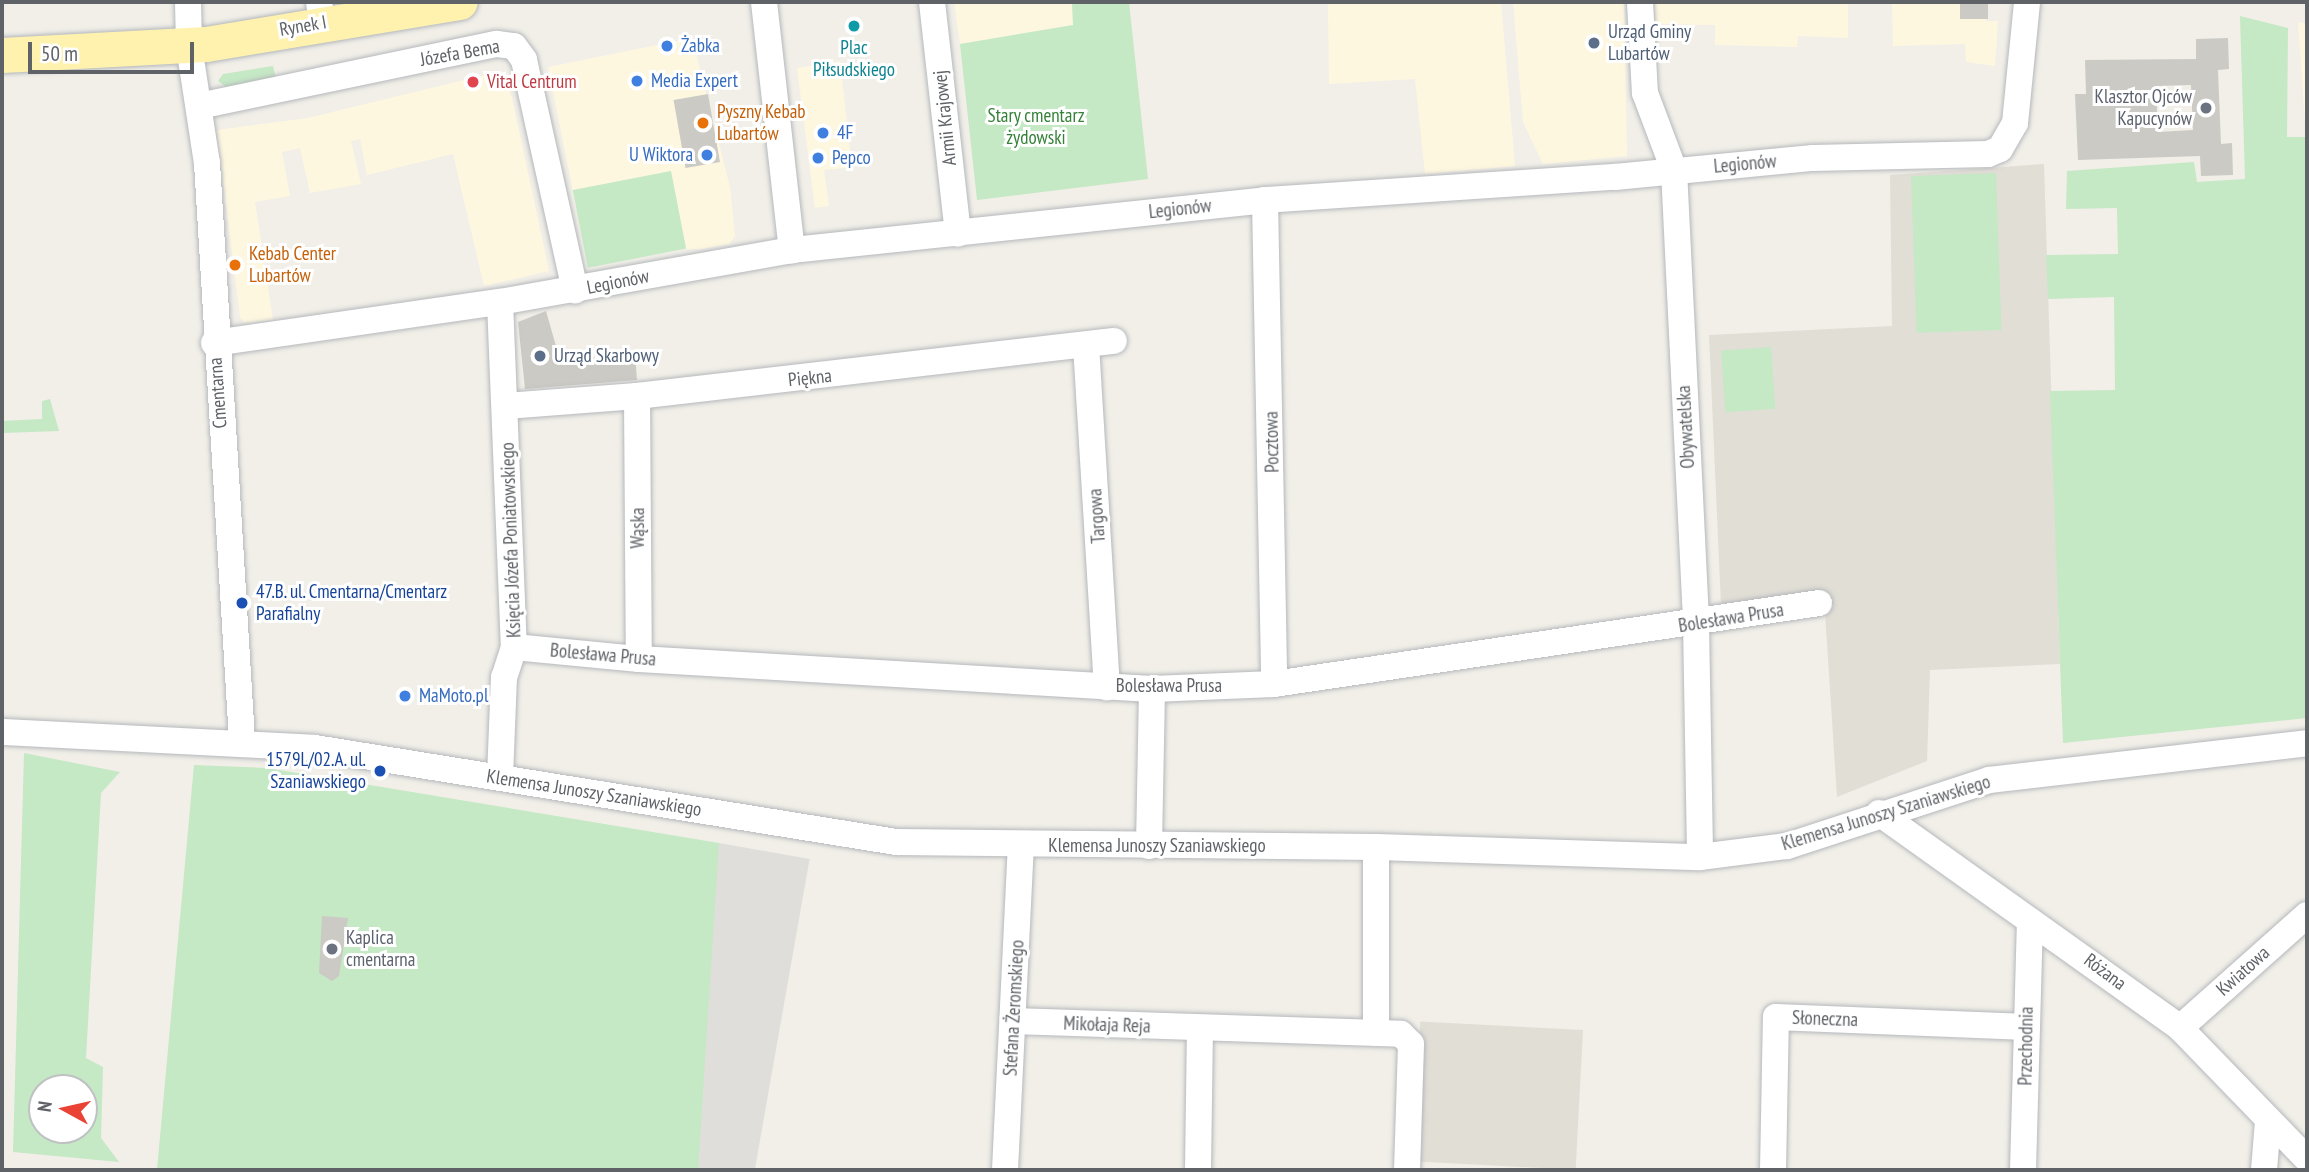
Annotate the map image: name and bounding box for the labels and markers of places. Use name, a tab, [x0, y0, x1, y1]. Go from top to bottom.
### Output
marker: Plac Piłsudskiego	[846, 18, 862, 34]
place label: Urząd Gminy Lubartów	[1608, 21, 1691, 65]
place label: Żabka	[681, 35, 720, 57]
marker: Urząd Gminy Lubartów	[1586, 35, 1602, 51]
place label: Plac Piłsudskiego	[813, 37, 895, 81]
marker: Żabka	[659, 38, 675, 54]
place label: Media Expert	[651, 70, 738, 92]
place label: Vital Centrum	[487, 71, 577, 93]
marker: Media Expert	[629, 73, 645, 89]
marker: Vital Centrum	[465, 74, 481, 90]
place label: Klasztor Ojców Kapucynów	[2095, 86, 2192, 130]
marker: Klasztor Ojców Kapucynów	[2198, 100, 2214, 116]
place label: Pyszny Kebab Lubartów	[717, 101, 806, 145]
marker: Pyszny Kebab Lubartów	[695, 115, 711, 131]
place label: 4F	[837, 122, 853, 144]
marker: 4F	[815, 125, 831, 141]
place label: U Wiktora	[629, 144, 693, 166]
marker: U Wiktora	[699, 147, 715, 163]
place label: Pepco	[832, 147, 871, 169]
marker: Pepco	[810, 150, 826, 166]
place label: Kebab Center Lubartów	[249, 243, 336, 287]
marker: Kebab Center Lubartów	[227, 257, 243, 273]
place label: Urząd Skarbowy	[554, 345, 659, 367]
marker: Urząd Skarbowy	[532, 348, 548, 364]
place label: 47.B. ul. Cmentarna/Cmentarz Parafialny	[256, 581, 450, 625]
marker: 47.B. ul. Cmentarna/Cmentarz Parafialny	[234, 595, 250, 611]
place label: MaMoto.pl	[419, 685, 488, 707]
marker: MaMoto.pl	[397, 688, 413, 704]
place label: 1579L/02.A. ul. Szaniawskiego	[265, 749, 366, 793]
marker: 1579L/02.A. ul. Szaniawskiego	[372, 763, 388, 779]
place label: Kaplica cmentarna	[346, 927, 415, 971]
marker: Kaplica cmentarna	[324, 941, 340, 957]

